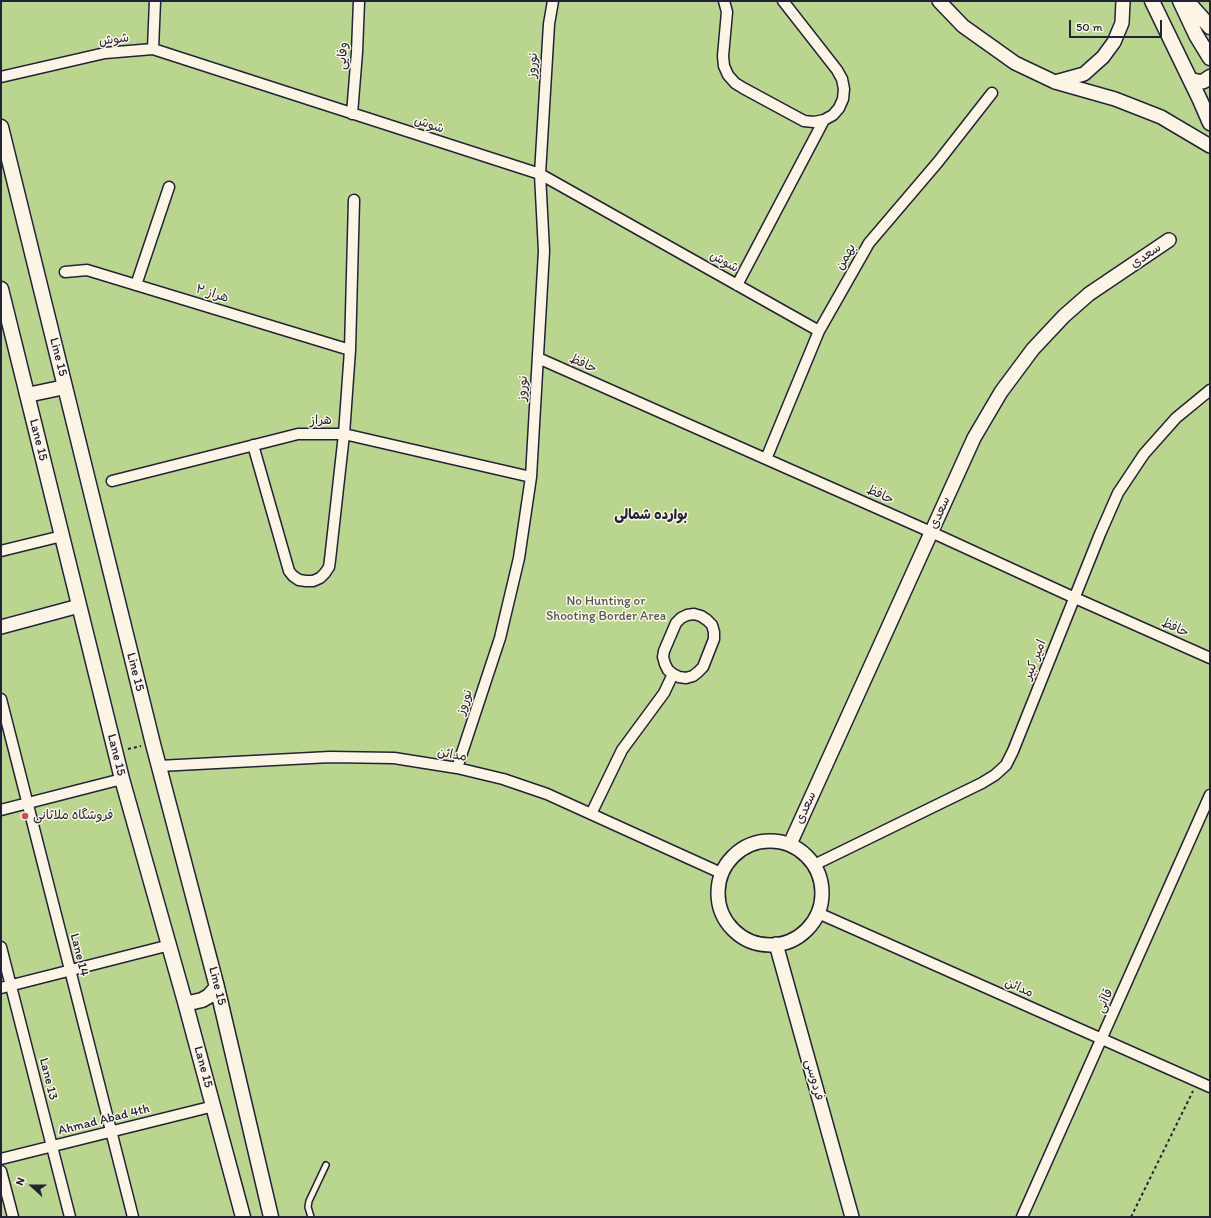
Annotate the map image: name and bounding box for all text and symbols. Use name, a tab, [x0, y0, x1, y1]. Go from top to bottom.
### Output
scale bar	[1071, 12, 1164, 38]
text: 50 m	[1076, 20, 1102, 34]
street label: شوش	[98, 30, 130, 50]
street label: وفایی	[334, 42, 352, 70]
street label: نوروز	[525, 51, 541, 79]
street label: شوش	[412, 113, 446, 137]
street label: سعدی	[1128, 240, 1164, 272]
street label: بهمن	[832, 241, 860, 273]
street label: شوش	[707, 248, 741, 276]
street label: هراز ۲	[194, 282, 230, 306]
street label: Line 15	[46, 336, 70, 378]
street label: حافظ	[567, 351, 599, 377]
street label: نوروز	[515, 374, 531, 402]
street label: هراز	[310, 413, 332, 429]
street label: Lane 15	[25, 417, 51, 463]
street label: حافظ	[864, 482, 896, 508]
street label: سعدی	[926, 494, 954, 532]
district label: بوارده شمالی	[614, 507, 688, 523]
park label: No Hunting or Shooting Border Area	[546, 594, 666, 625]
street label: حافظ	[1159, 615, 1191, 641]
street label: امیر کبیر	[1020, 638, 1050, 682]
street label: Line 15	[123, 651, 147, 693]
street label: نوروز	[454, 687, 476, 717]
street label: Lane 15	[103, 732, 129, 778]
street label: مدائن	[436, 745, 468, 765]
street label: سعدی	[792, 789, 820, 827]
place label: فروشگاه ملاثانی	[33, 808, 113, 824]
marker: فروشگاه ملاثانی	[20, 811, 30, 821]
street label: Lane 14	[66, 932, 92, 978]
street label: Line 15	[205, 965, 229, 1007]
street label: مدائن	[1002, 975, 1036, 1001]
street label: قاآنی	[1093, 986, 1117, 1016]
street label: Lane 15	[190, 1044, 216, 1090]
street label: Lane 13	[35, 1056, 61, 1102]
street label: فردوسی	[801, 1058, 827, 1102]
street label: Ahmad Abad 4th	[57, 1101, 151, 1139]
north arrow	[12, 1166, 52, 1206]
text: N	[13, 1176, 28, 1187]

